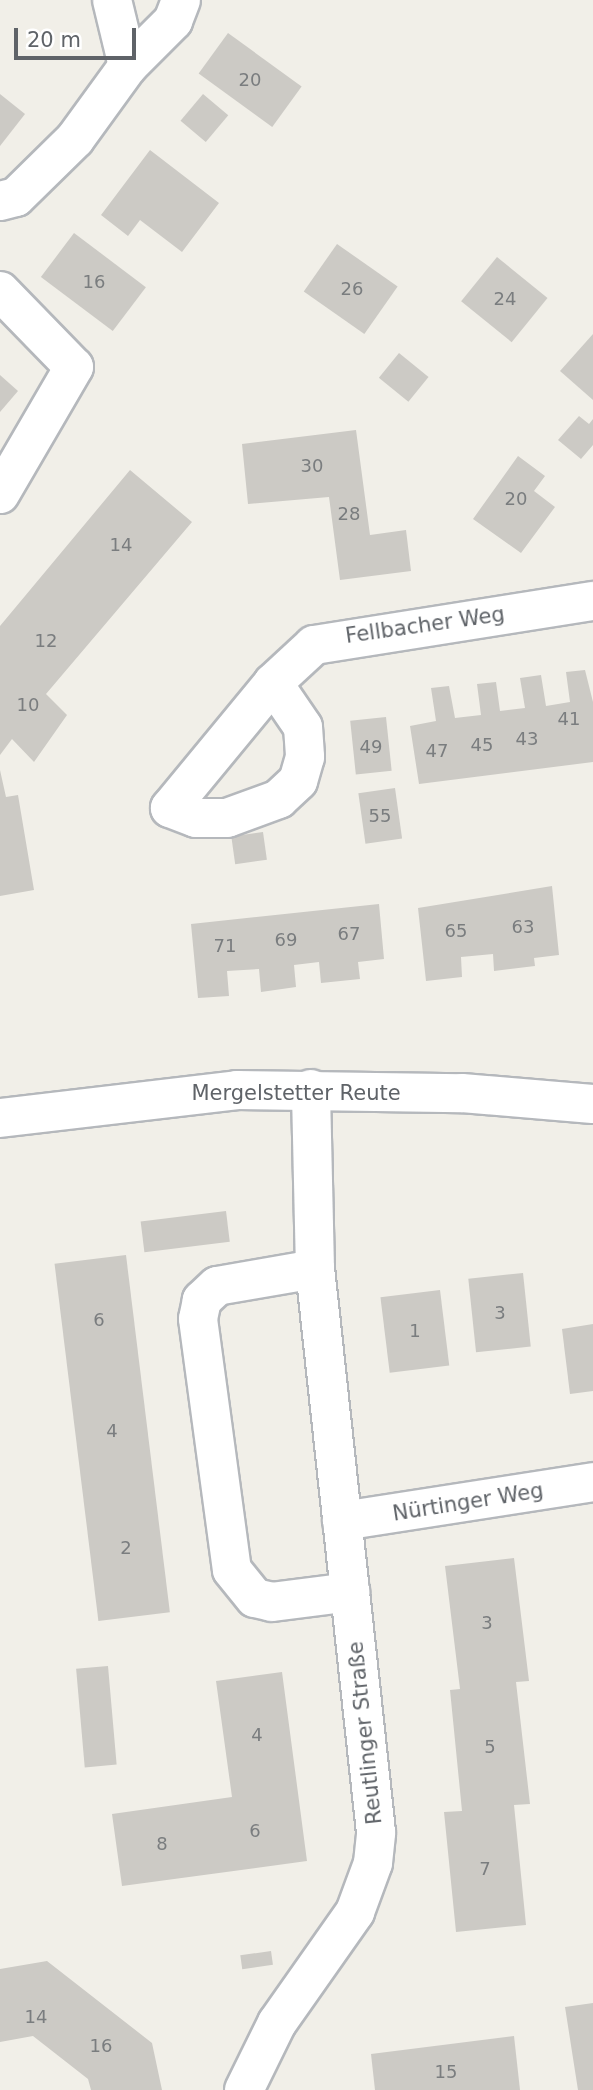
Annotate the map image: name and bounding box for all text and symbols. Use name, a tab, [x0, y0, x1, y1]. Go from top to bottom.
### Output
scale bar	[18, 14, 140, 58]
text: 20 m	[27, 28, 81, 52]
house number: 20	[239, 69, 261, 91]
house number: 16	[83, 271, 105, 293]
house number: 26	[341, 278, 363, 300]
house number: 24	[494, 288, 516, 310]
house number: 30	[301, 455, 323, 477]
house number: 20	[505, 488, 527, 510]
house number: 28	[338, 503, 360, 525]
house number: 14	[110, 534, 132, 556]
street label: Fellbacher Weg	[344, 601, 506, 649]
house number: 12	[35, 630, 57, 652]
house number: 10	[17, 694, 39, 716]
house number: 41	[558, 708, 580, 730]
house number: 43	[516, 728, 538, 750]
house number: 45	[471, 734, 493, 756]
house number: 49	[360, 736, 382, 758]
house number: 47	[426, 740, 448, 762]
house number: 55	[369, 805, 391, 827]
house number: 63	[512, 916, 534, 938]
house number: 65	[445, 920, 467, 942]
house number: 67	[338, 923, 360, 945]
house number: 69	[275, 929, 297, 951]
house number: 71	[214, 935, 236, 957]
street label: Mergelstetter Reute	[191, 1080, 401, 1106]
house number: 3	[494, 1302, 506, 1324]
house number: 6	[93, 1309, 105, 1331]
house number: 1	[409, 1320, 421, 1342]
house number: 4	[106, 1420, 118, 1442]
street label: Nürtinger Weg	[391, 1478, 545, 1526]
house number: 2	[120, 1537, 132, 1559]
house number: 3	[481, 1612, 493, 1634]
street label: Reutlinger Straße	[343, 1640, 387, 1826]
house number: 4	[251, 1724, 263, 1746]
house number: 5	[484, 1736, 496, 1758]
house number: 6	[249, 1820, 261, 1842]
house number: 8	[156, 1833, 168, 1855]
house number: 7	[479, 1858, 491, 1880]
house number: 14	[25, 2006, 47, 2028]
house number: 16	[90, 2035, 112, 2057]
house number: 15	[435, 2061, 457, 2083]

